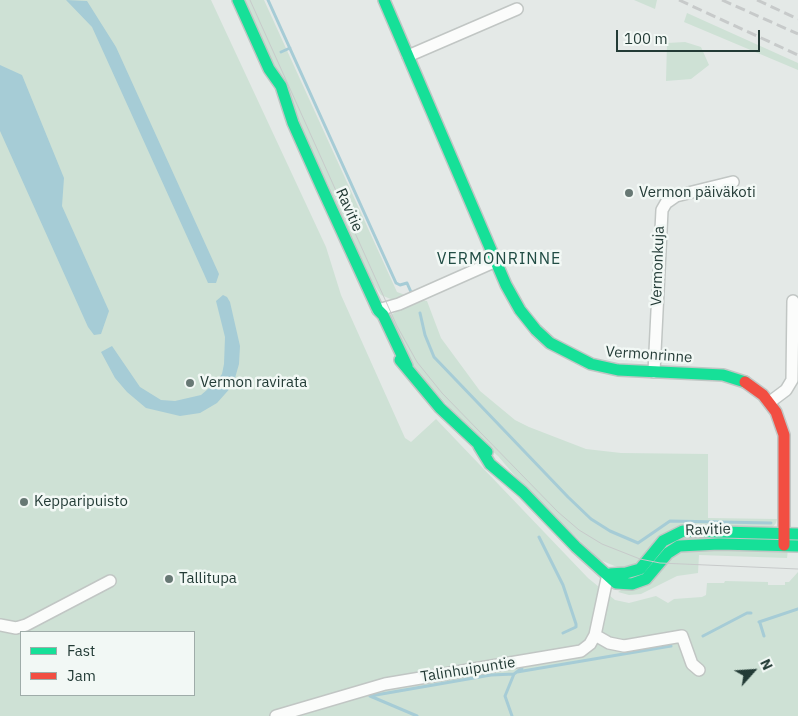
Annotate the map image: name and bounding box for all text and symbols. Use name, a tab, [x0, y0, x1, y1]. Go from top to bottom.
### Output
scale bar	[618, 20, 762, 52]
text: 100 m	[624, 29, 668, 48]
place label: Vermon päiväkoti	[639, 184, 756, 202]
street label: Ravitie	[331, 185, 367, 235]
marker: Vermon päiväkoti	[623, 187, 635, 199]
street label: Vermonkuja	[648, 225, 668, 307]
district label: VERMONRINNE	[435, 249, 563, 269]
street label: Vermonrinne	[605, 343, 693, 367]
place label: Vermon ravirata	[200, 374, 307, 392]
marker: Vermon ravirata	[184, 377, 196, 389]
place label: Kepparipuisto	[34, 493, 128, 511]
marker: Kepparipuisto	[18, 496, 30, 508]
street label: Ravitie	[685, 520, 731, 540]
place label: Tallitupa	[179, 570, 237, 588]
marker: Tallitupa	[163, 573, 175, 585]
legend	[20, 631, 195, 696]
text: Fast	[67, 641, 95, 660]
north arrow	[728, 646, 778, 696]
street label: Talinhuipuntie	[419, 654, 517, 686]
text: N	[756, 656, 777, 673]
text: Jam	[67, 666, 96, 685]

